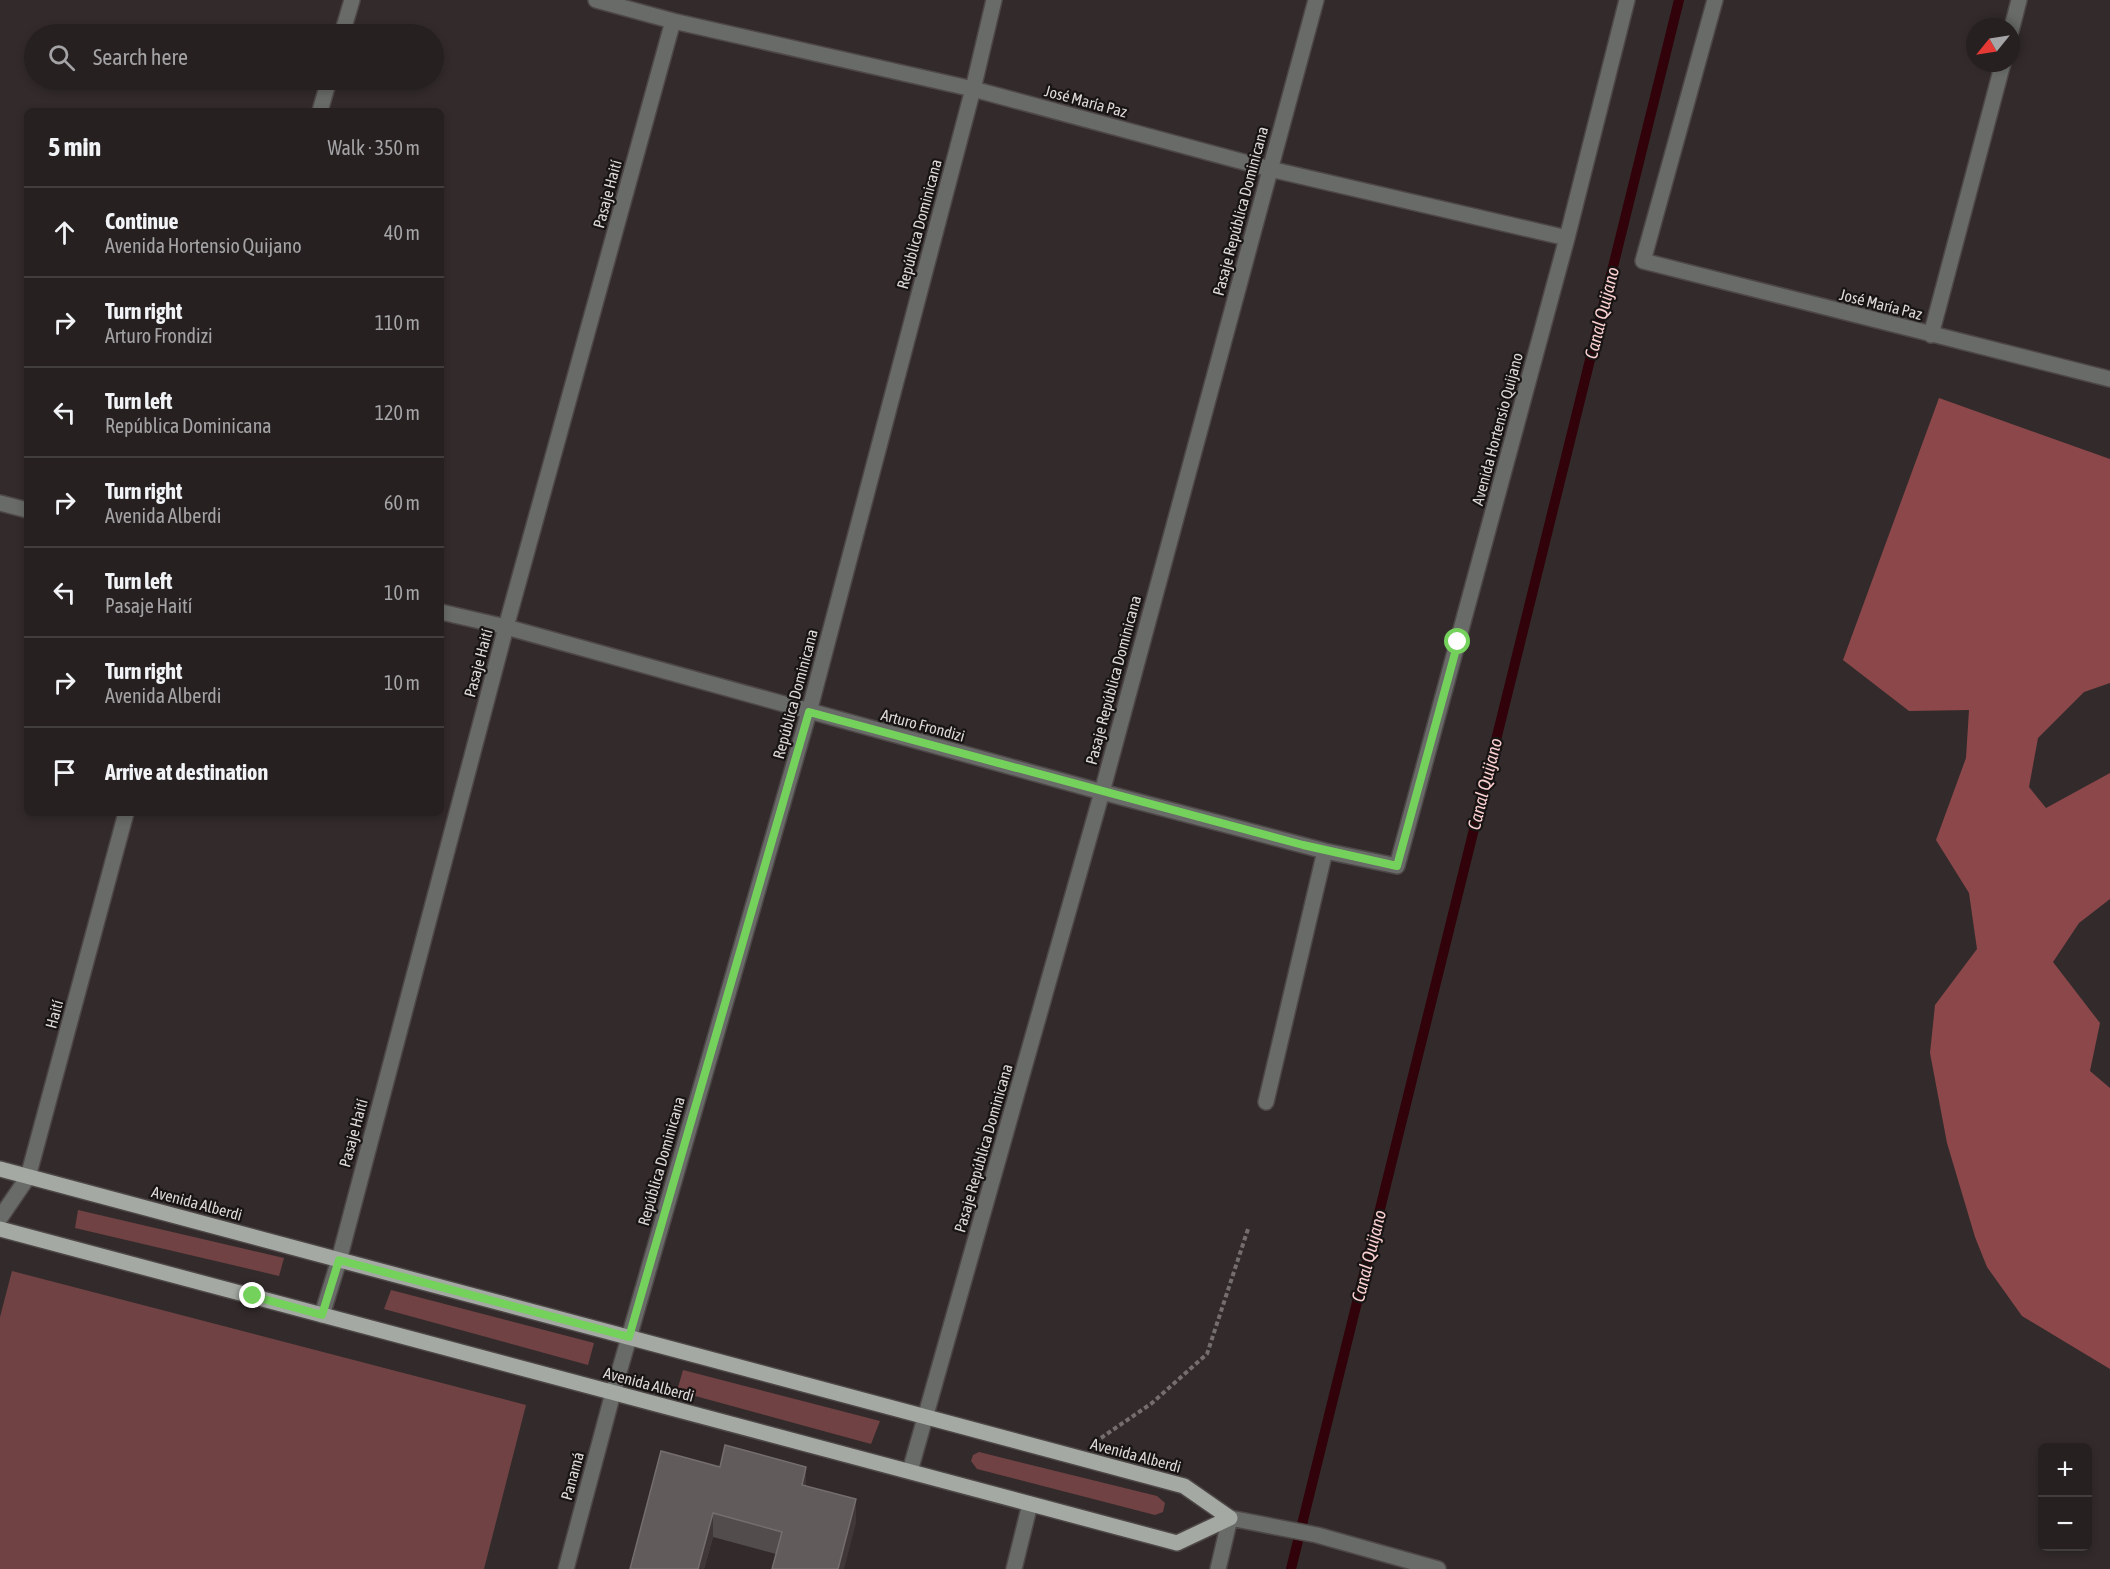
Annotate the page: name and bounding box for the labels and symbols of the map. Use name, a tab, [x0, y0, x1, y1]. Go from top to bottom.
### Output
north arrow	[1966, 18, 2020, 72]
street label: José María Paz	[1043, 81, 1129, 121]
street label: Pasaje República Dominicana	[1209, 124, 1272, 298]
street label: República Dominicana	[893, 157, 946, 291]
street label: Pasaje Haití	[589, 158, 626, 230]
water label: Canal Quijano	[1580, 265, 1623, 361]
street label: José María Paz	[1838, 285, 1924, 323]
street label: Avenida Hortensio Quijano	[1468, 351, 1527, 508]
street label: Pasaje República Dominicana	[1082, 593, 1145, 767]
street label: Pasaje Haití	[460, 627, 497, 699]
street label: República Dominicana	[769, 627, 822, 761]
route start	[1444, 628, 1470, 654]
street label: Arturo Frondizi	[879, 705, 967, 745]
water label: Canal Quijano	[1463, 736, 1506, 832]
street label: Haití	[42, 998, 66, 1030]
street label: Pasaje República Dominicana	[950, 1062, 1017, 1235]
street label: República Dominicana	[634, 1094, 689, 1228]
street label: Pasaje Haití	[335, 1097, 372, 1169]
street label: Avenida Alberdi	[150, 1182, 244, 1224]
water label: Canal Quijano	[1347, 1208, 1390, 1304]
route end	[239, 1282, 265, 1308]
street label: Avenida Alberdi	[602, 1363, 696, 1405]
street label: Avenida Alberdi	[1089, 1434, 1183, 1476]
street label: Panamá	[557, 1450, 587, 1502]

